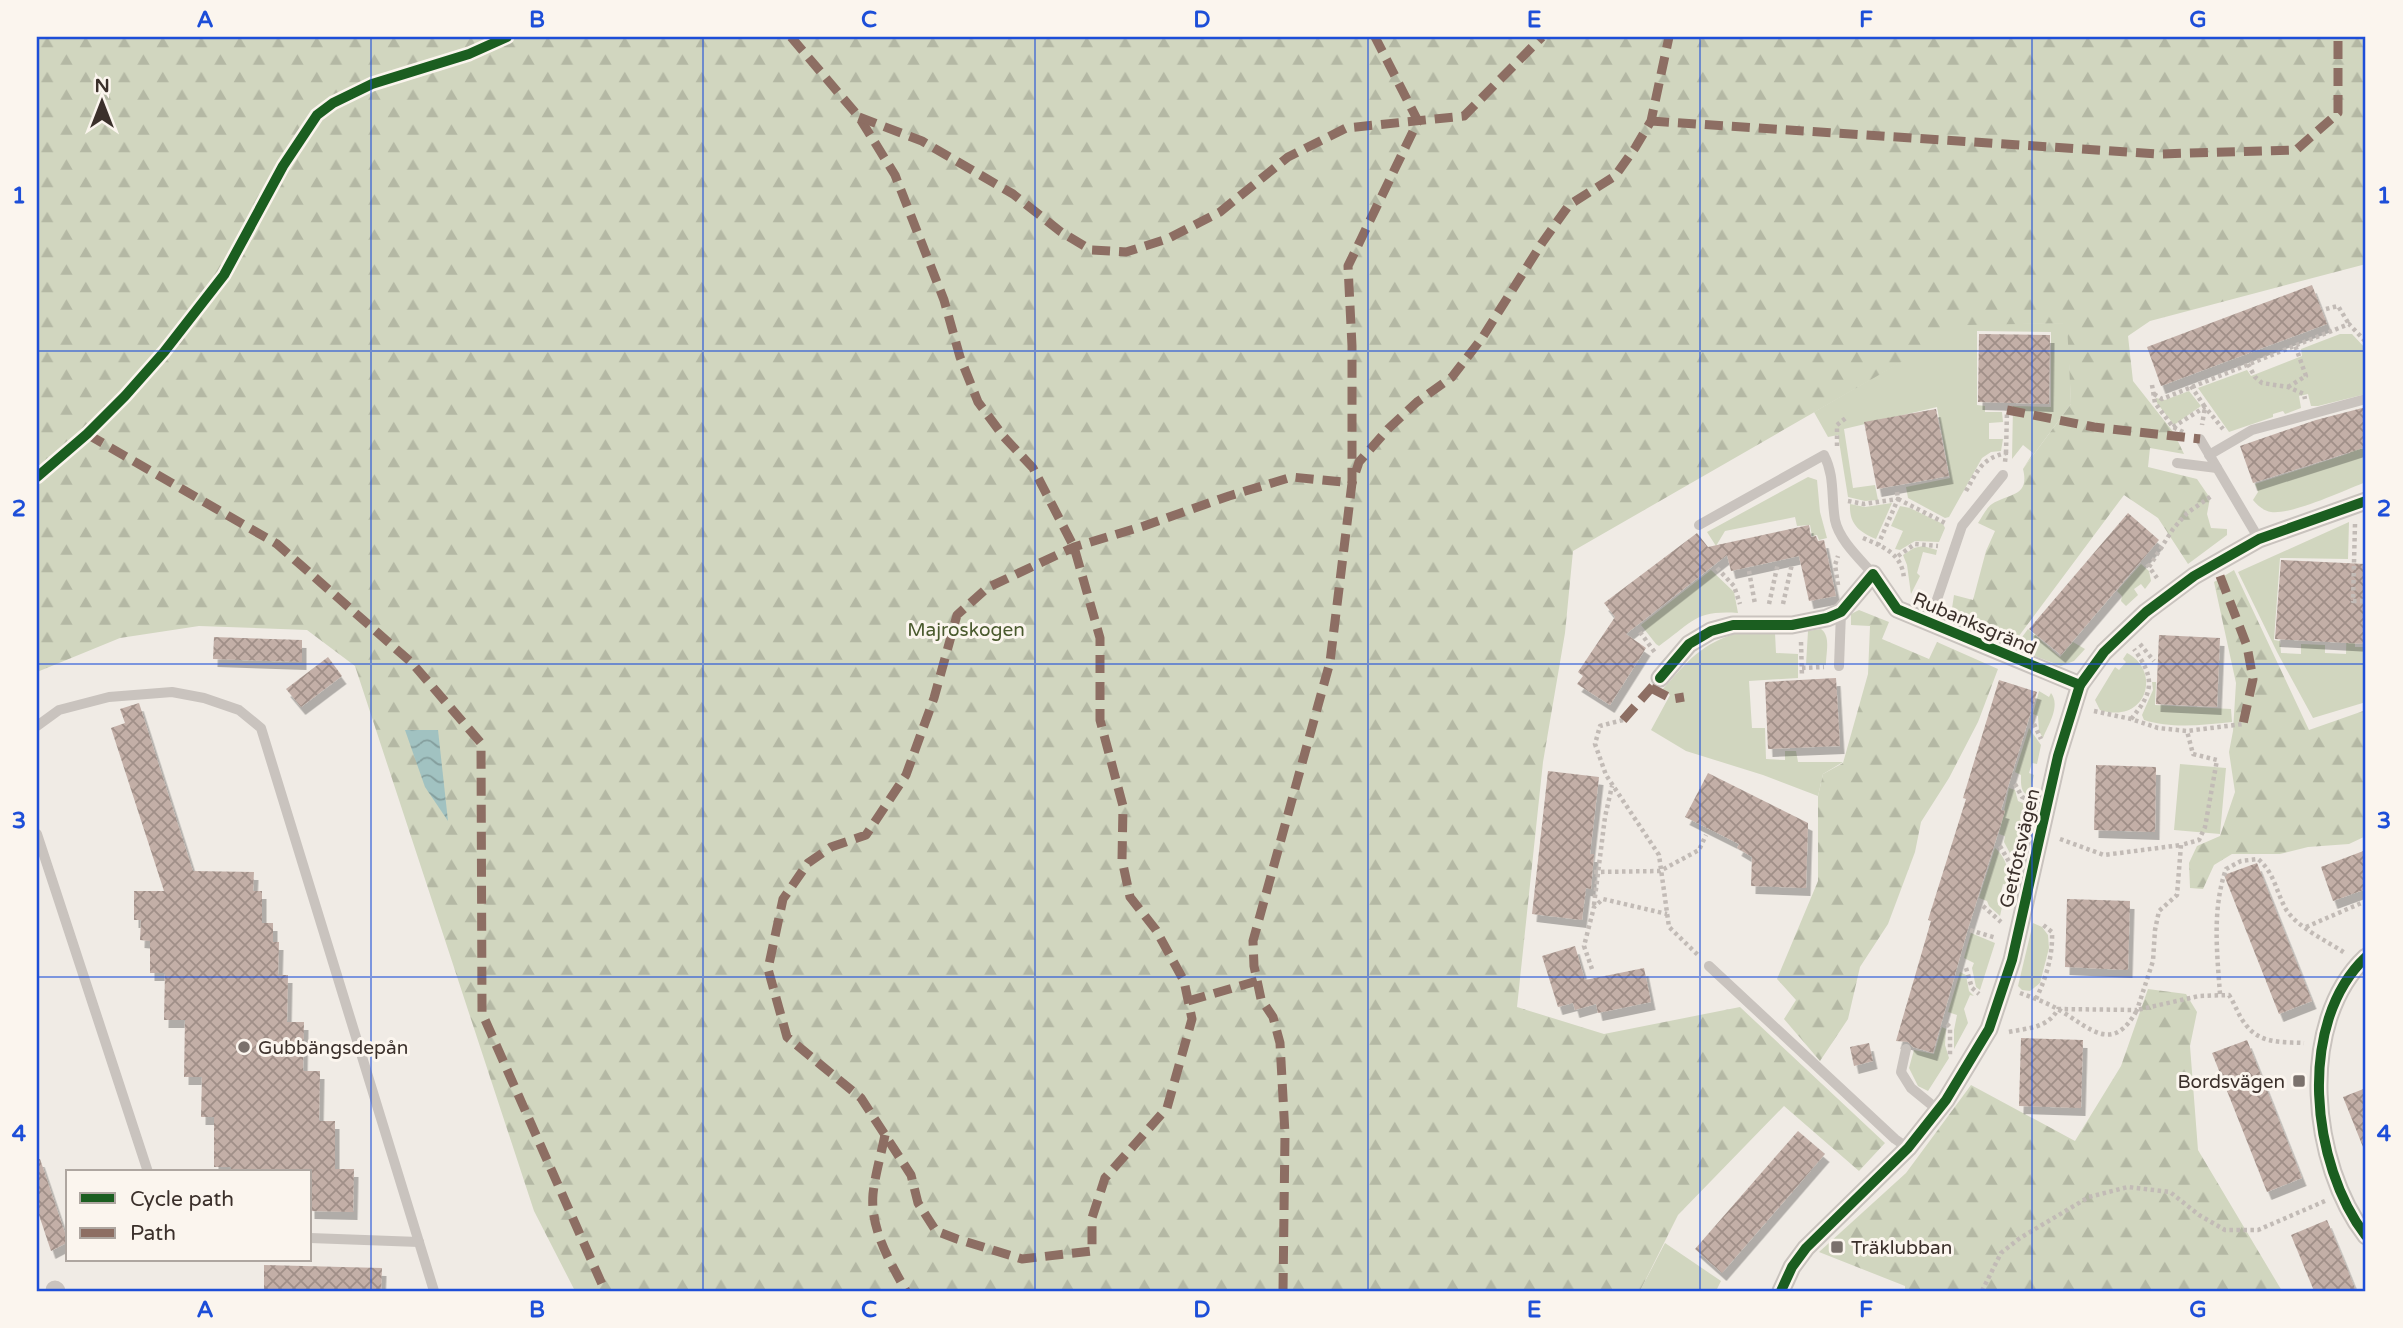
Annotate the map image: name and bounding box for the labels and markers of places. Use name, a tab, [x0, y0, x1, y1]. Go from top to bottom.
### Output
place label: Gubbängsdepån	[258, 1037, 408, 1059]
marker: Gubbängsdepån	[236, 1039, 252, 1055]
place label: Bordsvägen	[2177, 1071, 2285, 1093]
marker: Bordsvägen	[2291, 1073, 2307, 1089]
place label: Träklubban	[1851, 1237, 1952, 1259]
marker: Träklubban	[1829, 1239, 1845, 1255]

